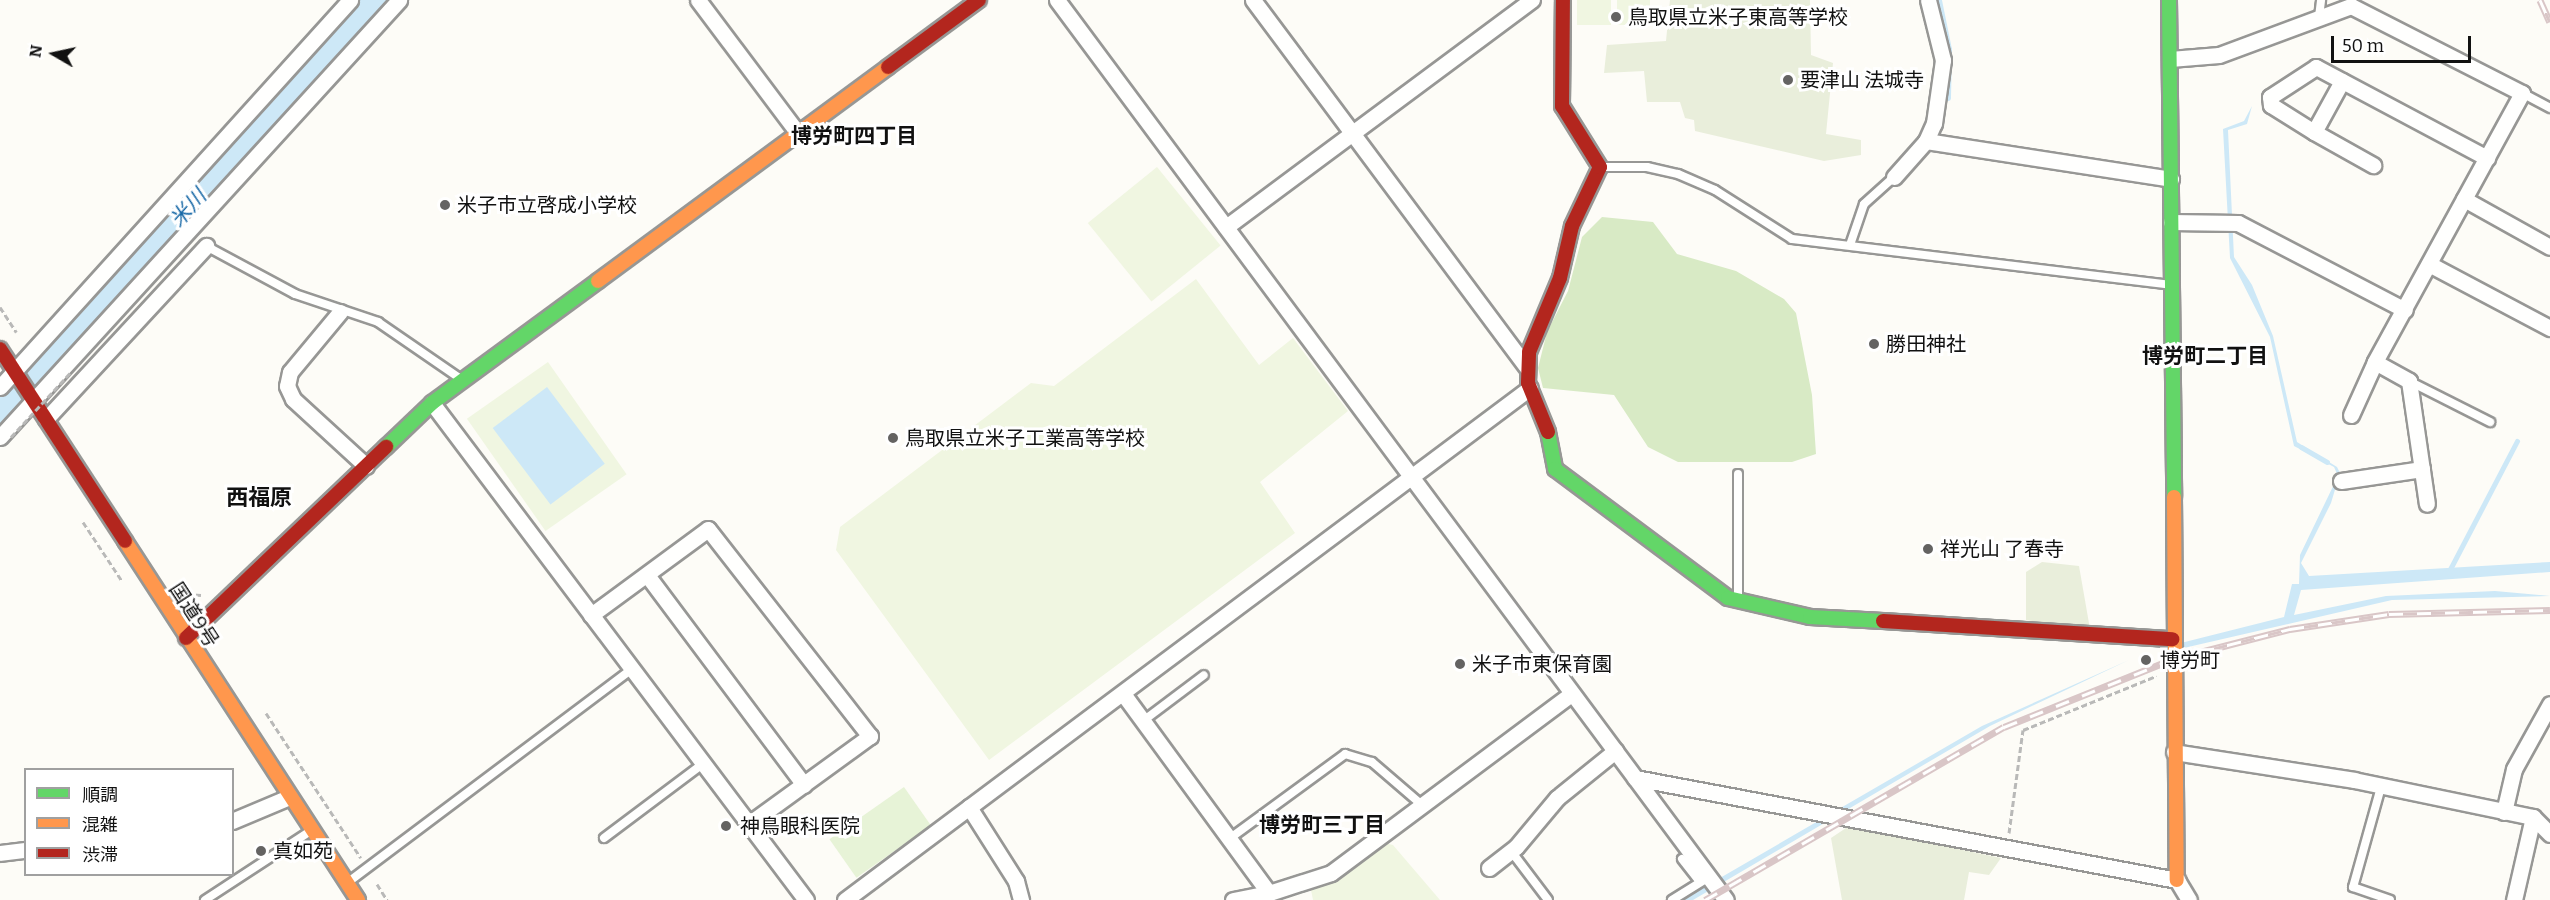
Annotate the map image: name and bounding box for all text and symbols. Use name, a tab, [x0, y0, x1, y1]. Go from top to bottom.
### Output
place label: 鳥取県立米子東高等学校	[1628, 5, 1848, 29]
marker: 鳥取県立米子東高等学校	[1609, 10, 1623, 24]
north arrow	[24, 24, 84, 84]
scale bar	[2334, 24, 2474, 62]
text: 50 m	[2342, 35, 2384, 57]
text: N	[25, 44, 46, 59]
place label: 要津山 法城寺	[1800, 68, 1924, 92]
marker: 要津山 法城寺	[1781, 73, 1795, 87]
district label: 博労町四丁目	[791, 123, 917, 149]
water label: 米川	[165, 184, 211, 232]
place label: 米子市立啓成小学校	[457, 193, 637, 217]
marker: 米子市立啓成小学校	[438, 198, 452, 212]
place label: 勝田神社	[1886, 332, 1966, 356]
marker: 勝田神社	[1867, 337, 1881, 351]
district label: 博労町二丁目	[2142, 343, 2268, 369]
place label: 鳥取県立米子工業高等学校	[905, 426, 1145, 450]
marker: 鳥取県立米子工業高等学校	[886, 431, 900, 445]
district label: 西福原	[226, 485, 292, 511]
place label: 祥光山 了春寺	[1940, 537, 2064, 561]
marker: 祥光山 了春寺	[1921, 542, 1935, 556]
street label: 国道9号	[164, 578, 224, 652]
place label: 博労町	[2160, 648, 2220, 672]
marker: 博労町	[2137, 651, 2155, 669]
place label: 米子市東保育園	[1472, 652, 1612, 676]
marker: 米子市東保育園	[1453, 657, 1467, 671]
legend	[24, 768, 234, 876]
text: 順調	[82, 784, 118, 806]
district label: 博労町三丁目	[1259, 812, 1385, 838]
text: 混雑	[82, 814, 118, 836]
place label: 神鳥眼科医院	[740, 814, 860, 838]
marker: 神鳥眼科医院	[717, 817, 735, 835]
place label: 真如苑	[273, 839, 333, 863]
text: 渋滞	[82, 844, 118, 866]
marker: 真如苑	[254, 844, 268, 858]

